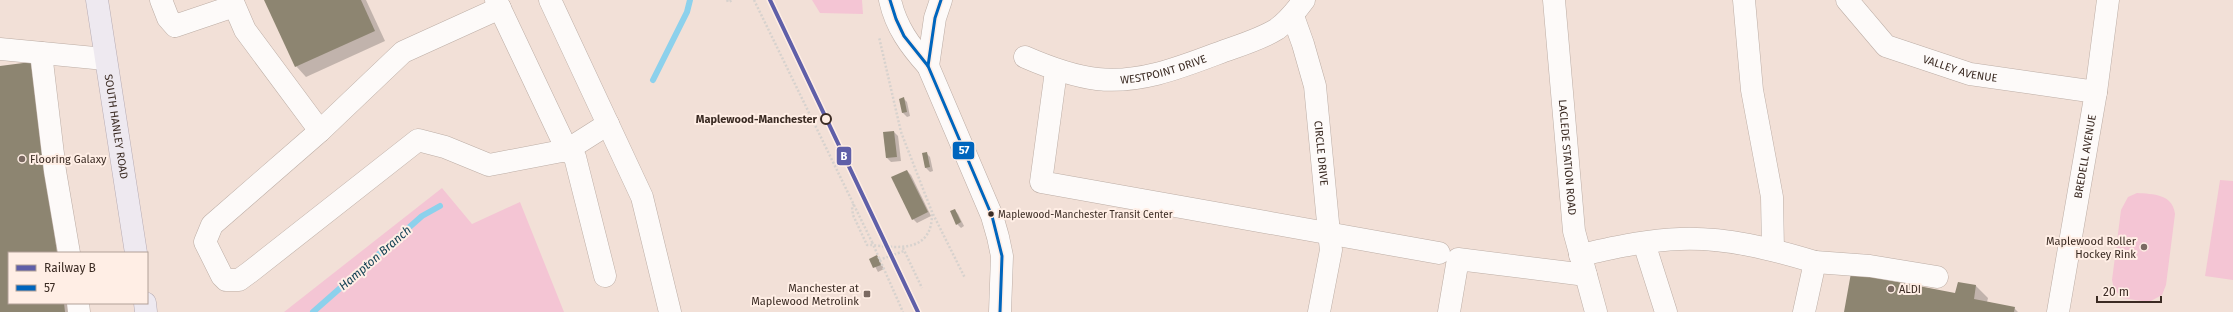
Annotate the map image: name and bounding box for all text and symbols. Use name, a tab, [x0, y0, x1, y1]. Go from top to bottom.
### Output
street label: WESTPOINT DRIVE	[1120, 52, 1208, 87]
street label: VALLEY AVENUE	[1921, 53, 1998, 85]
street label: SOUTH HANLEY ROAD	[101, 73, 131, 180]
street label: LACLEDE STATION ROAD	[1556, 99, 1579, 216]
place label: Maplewood-Manchester	[696, 113, 818, 126]
marker: Maplewood-Manchester	[820, 113, 832, 125]
street label: BREDELL AVENUE	[2072, 113, 2099, 199]
street label: CIRCLE DRIVE	[1311, 120, 1330, 187]
line badge: 57	[952, 141, 975, 160]
text: 57	[959, 144, 969, 157]
line badge: B	[836, 146, 852, 166]
text: B	[841, 150, 848, 163]
place label: Flooring Galaxy	[30, 153, 107, 166]
marker: Flooring Galaxy	[17, 154, 27, 164]
marker: Maplewood-Manchester Transit Center	[986, 209, 996, 219]
place label: Maplewood-Manchester Transit Center	[998, 209, 1173, 221]
water label: Hampton Branch	[336, 223, 414, 293]
place label: Maplewood Roller Hockey Rink	[2046, 235, 2137, 261]
marker: Maplewood Roller Hockey Rink	[2139, 242, 2149, 252]
legend	[8, 252, 148, 304]
text: Railway B	[44, 261, 96, 275]
scale bar	[2097, 278, 2161, 304]
text: 57	[44, 281, 55, 295]
place label: Manchester at Maplewood Metrolink	[751, 282, 859, 308]
place label: ALDI	[1899, 283, 1921, 296]
marker: ALDI	[1886, 284, 1896, 294]
text: 20 m	[2103, 285, 2129, 299]
marker: Manchester at Maplewood Metrolink	[862, 289, 872, 299]

